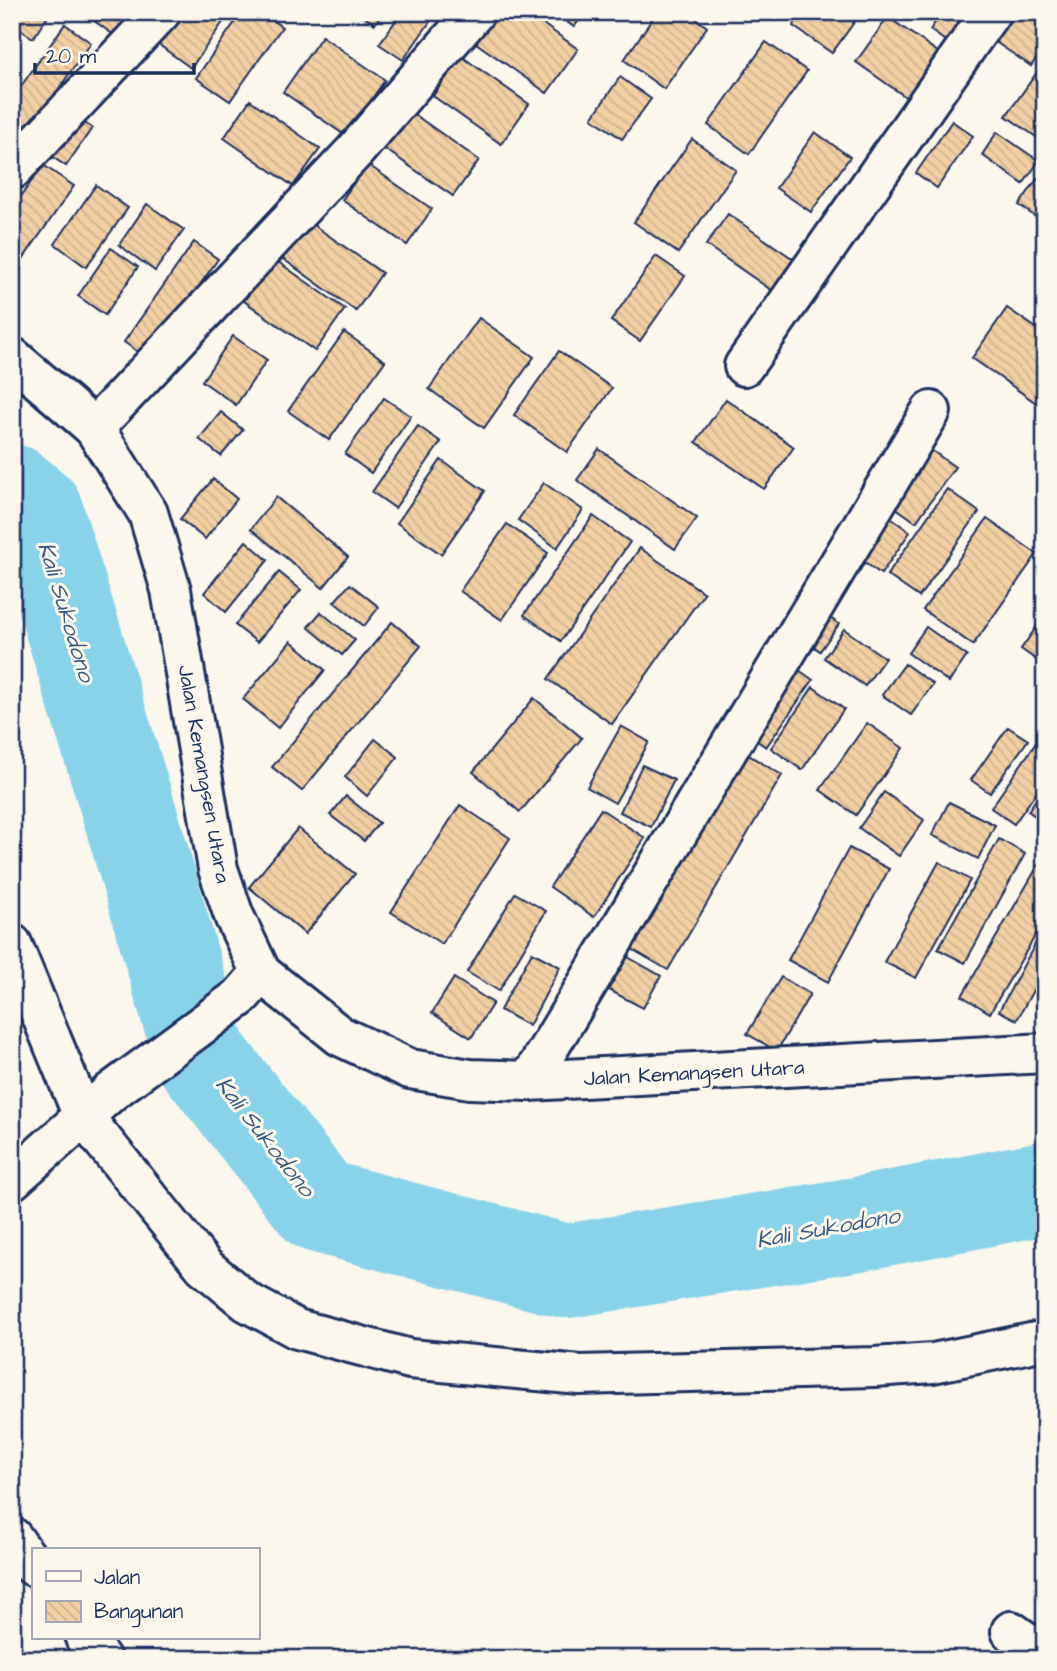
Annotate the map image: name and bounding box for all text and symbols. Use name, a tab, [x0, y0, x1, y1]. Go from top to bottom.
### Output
scale bar	[35, 32, 194, 76]
text: 20 m	[46, 42, 97, 71]
water label: Kali Sukodono	[30, 538, 103, 688]
street label: Jalan Kemangsen Utara	[169, 663, 238, 886]
street label: Jalan Kemangsen Utara	[583, 1053, 806, 1095]
water label: Kali Sukodono	[208, 1070, 323, 1205]
water label: Kali Sukodono	[754, 1199, 904, 1256]
legend	[32, 1548, 259, 1640]
text: Jalan	[94, 1563, 140, 1592]
text: Bangunan	[94, 1597, 183, 1628]

